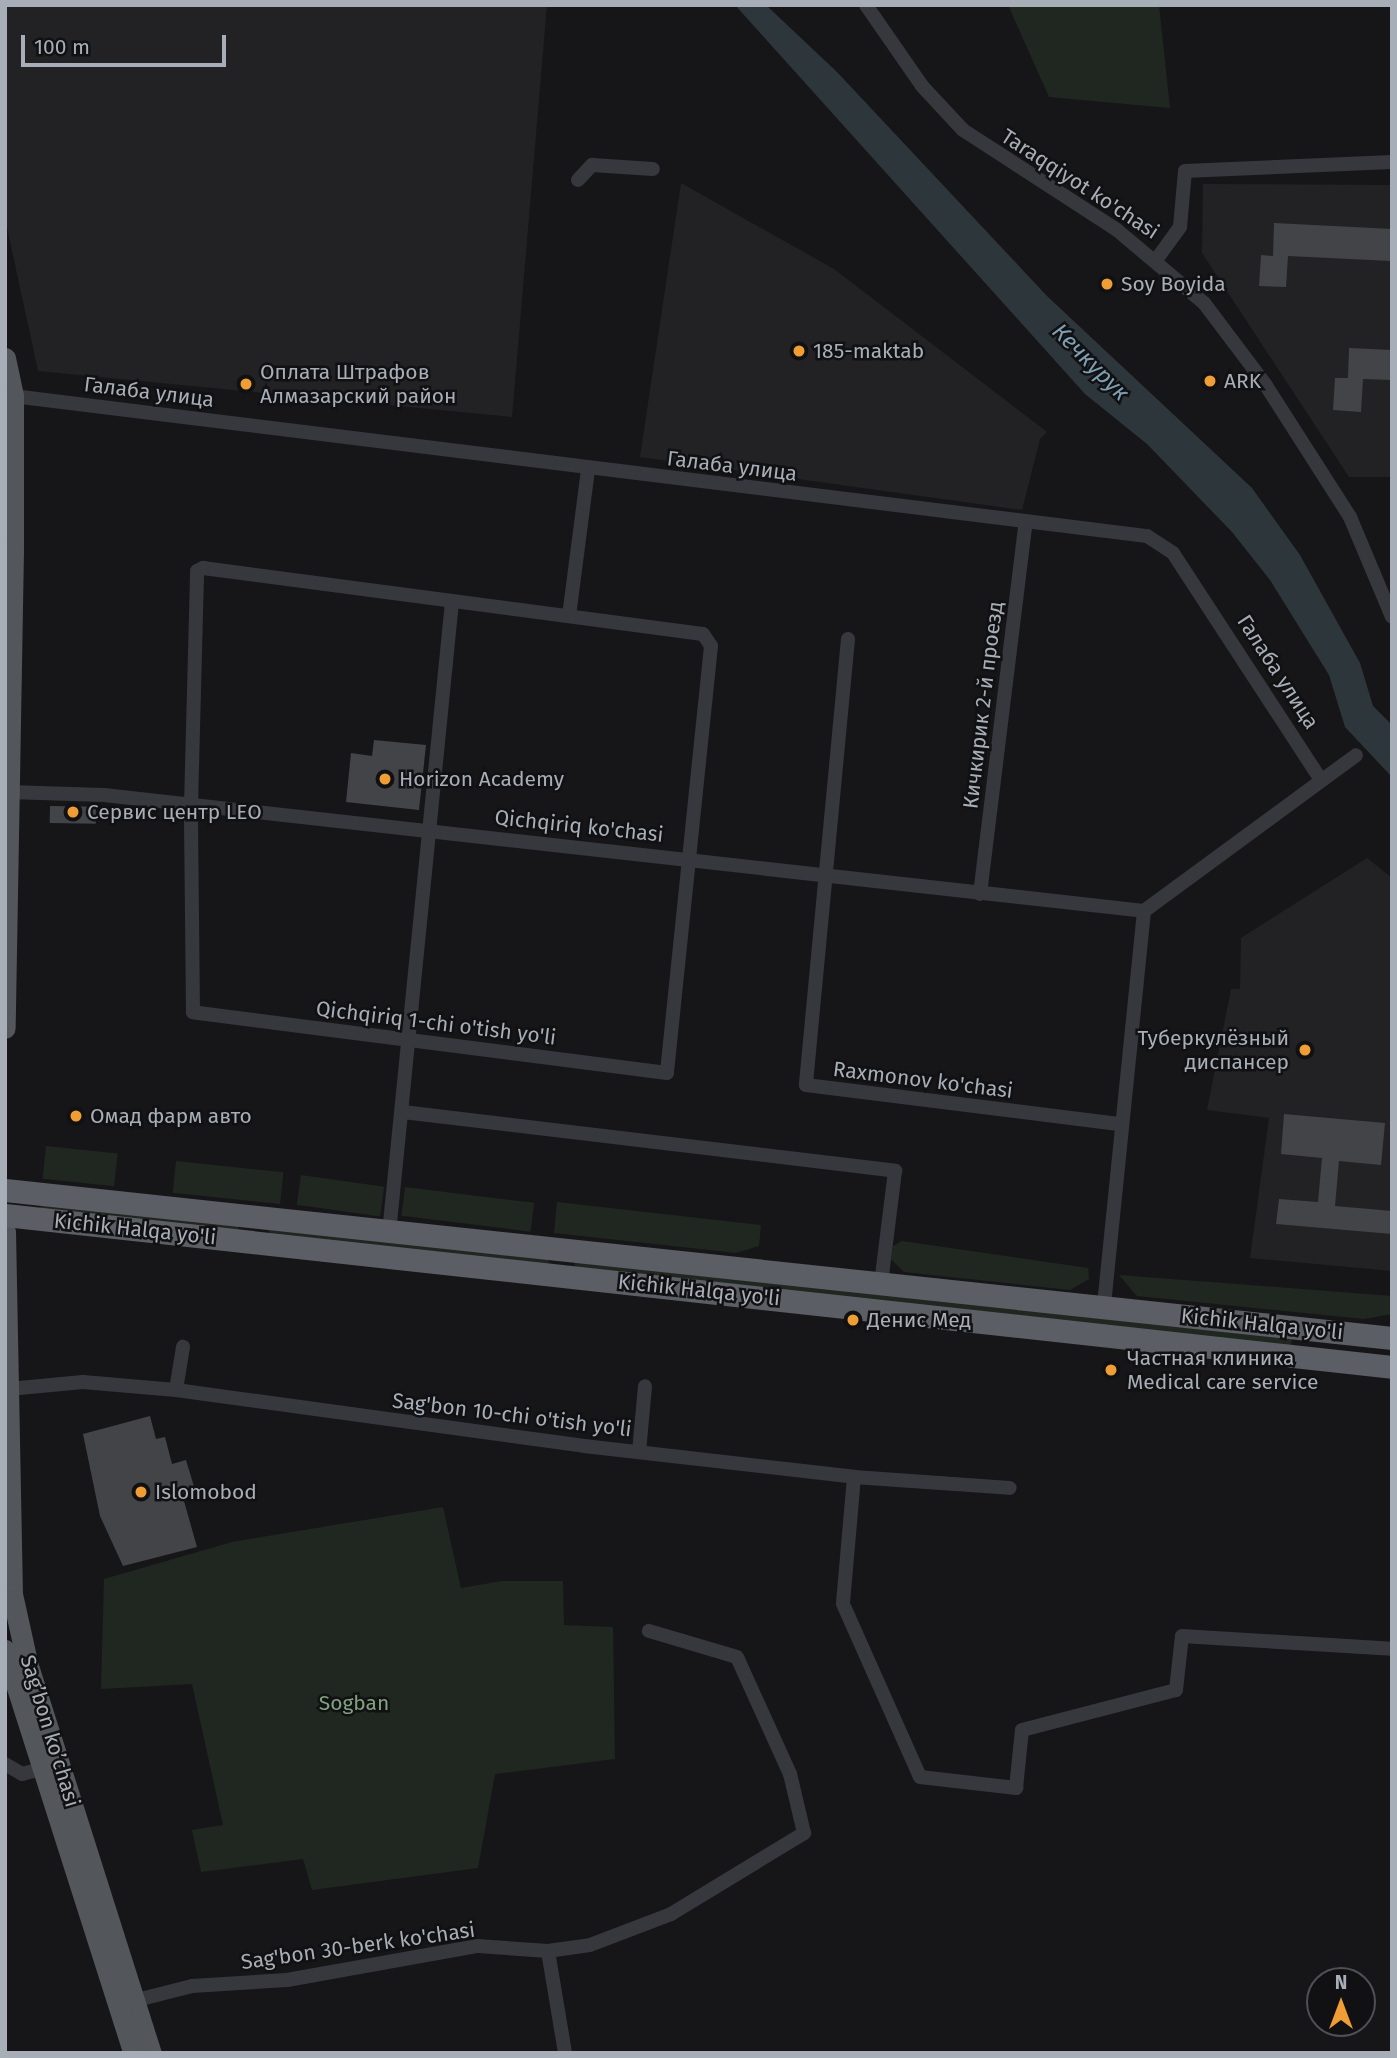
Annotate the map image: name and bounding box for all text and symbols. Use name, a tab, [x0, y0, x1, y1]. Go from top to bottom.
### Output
scale bar	[24, 21, 229, 65]
text: 100 m	[34, 34, 90, 60]
street label: Taraqqiyot ko'chasi	[996, 124, 1164, 244]
place label: Soy Boyida	[1121, 271, 1226, 297]
marker: Soy Boyida	[1099, 276, 1115, 292]
water label: Кечкурук	[1047, 318, 1135, 406]
place label: 185-maktab	[813, 338, 924, 364]
marker: 185-maktab	[791, 343, 807, 359]
place label: Оплата Штрафов Aлмазарский район	[260, 359, 457, 409]
place label: ARK	[1224, 368, 1261, 394]
street label: Галаба улица	[82, 372, 216, 412]
marker: ARK	[1202, 373, 1218, 389]
marker: Оплата Штрафов Aлмазарский район	[238, 376, 254, 392]
street label: Галаба улица	[665, 446, 799, 486]
street label: Кичкирик 2-й проезд	[958, 600, 1008, 810]
street label: Галаба улица	[1232, 610, 1324, 734]
place label: Horizon Academy	[399, 766, 564, 792]
marker: Horizon Academy	[377, 771, 393, 787]
place label: Сервис центр LEO	[87, 799, 262, 825]
marker: Сервис центр LEO	[65, 804, 81, 820]
street label: Qichqiriq ko'chasi	[493, 805, 665, 847]
street label: Qichqiriq 1-chi o'tish yo'li	[314, 996, 558, 1050]
place label: Туберкулёзный диспансер	[1138, 1025, 1289, 1075]
marker: Туберкулёзный диспансер	[1295, 1040, 1315, 1060]
street label: Raxmonov ko'chasi	[832, 1056, 1014, 1104]
place label: Омад фарм авто	[90, 1103, 252, 1129]
marker: Омад фарм авто	[68, 1108, 84, 1124]
street label: Kichik Halqa yo'li	[53, 1208, 217, 1250]
street label: Kichik Halqa yo'li	[617, 1269, 781, 1311]
street label: Kichik Halqa yo'li	[1180, 1303, 1344, 1345]
place label: Денис Мед	[867, 1307, 971, 1333]
marker: Денис Мед	[845, 1312, 861, 1328]
place label: Частная клиника Medical care service	[1127, 1345, 1318, 1395]
marker: Частная клиника Medical care service	[1101, 1360, 1121, 1380]
street label: Sag'bon 10-chi o'tish yo'li	[391, 1388, 633, 1442]
place label: Islomobod	[155, 1479, 257, 1505]
marker: Islomobod	[133, 1484, 149, 1500]
street label: Sag’bon ko’chasi	[15, 1652, 85, 1810]
park label: Sogban	[319, 1690, 389, 1716]
street label: Sag'bon 30-berk ko'chasi	[239, 1917, 477, 1975]
north arrow	[1306, 1967, 1376, 2037]
text: N	[1335, 1971, 1347, 1994]

